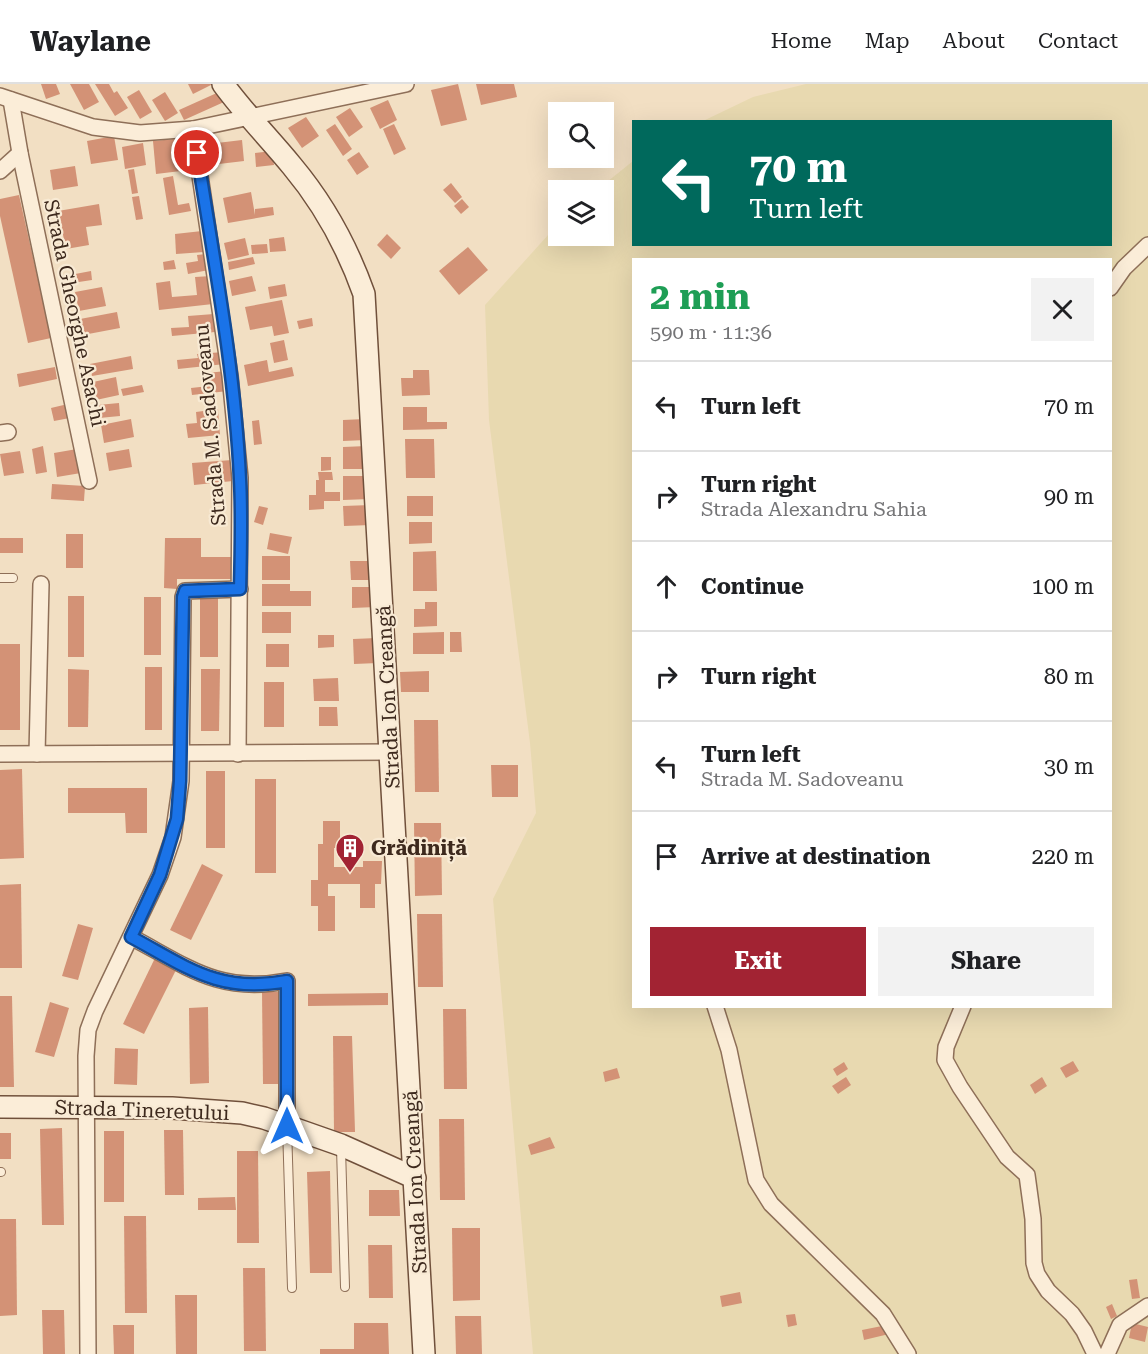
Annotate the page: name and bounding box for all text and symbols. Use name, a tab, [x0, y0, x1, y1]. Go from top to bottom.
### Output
text: Waylane	[30, 25, 151, 58]
text: Home	[771, 29, 832, 53]
text: Map	[865, 29, 910, 53]
text: About	[943, 29, 1005, 53]
text: Contact	[1038, 29, 1118, 53]
map controls	[548, 102, 614, 246]
button: search	[548, 102, 614, 168]
pin	[171, 127, 222, 178]
icon: arrive	[180, 136, 213, 169]
text: 70 m	[749, 143, 847, 192]
icon: left	[650, 144, 728, 222]
button: layers	[548, 180, 614, 246]
text: Turn left	[749, 193, 863, 225]
street label: Strada Gheorghe Asachi	[39, 197, 111, 429]
text: 2 min	[650, 276, 750, 318]
button: close	[1031, 278, 1094, 341]
text: 590 m · 11:36	[650, 320, 772, 344]
street label: Strada M. Sadoveanu	[189, 323, 231, 527]
icon: left	[650, 390, 683, 423]
text: Turn left	[701, 394, 801, 419]
text: 70 m	[1044, 394, 1094, 419]
text: Turn right	[701, 472, 816, 497]
icon: right	[650, 480, 683, 513]
text: 90 m	[1044, 484, 1094, 509]
text: Strada Alexandru Sahia	[701, 497, 927, 521]
icon: ahead	[650, 570, 683, 603]
text: Continue	[701, 574, 804, 599]
text: 100 m	[1031, 574, 1094, 599]
street label: Strada Ion Creangă	[371, 604, 405, 789]
icon: right	[650, 660, 683, 693]
text: Turn right	[701, 664, 816, 689]
text: 80 m	[1044, 664, 1094, 689]
text: Turn left	[701, 742, 801, 767]
icon: left	[650, 750, 683, 783]
text: 30 m	[1044, 754, 1094, 779]
text: Strada M. Sadoveanu	[701, 767, 903, 791]
building icon: Grădiniță	[334, 832, 366, 874]
place label: Grădiniță	[371, 836, 467, 862]
icon: arrive	[650, 840, 683, 873]
text: Arrive at destination	[701, 844, 930, 869]
text: 220 m	[1031, 844, 1094, 869]
button: Exit	[650, 927, 866, 996]
button: Share	[878, 927, 1094, 996]
street label: Strada Ion Creangă	[398, 1089, 432, 1274]
position arrow	[255, 1094, 319, 1158]
street label: Strada Tineretului	[54, 1095, 230, 1125]

